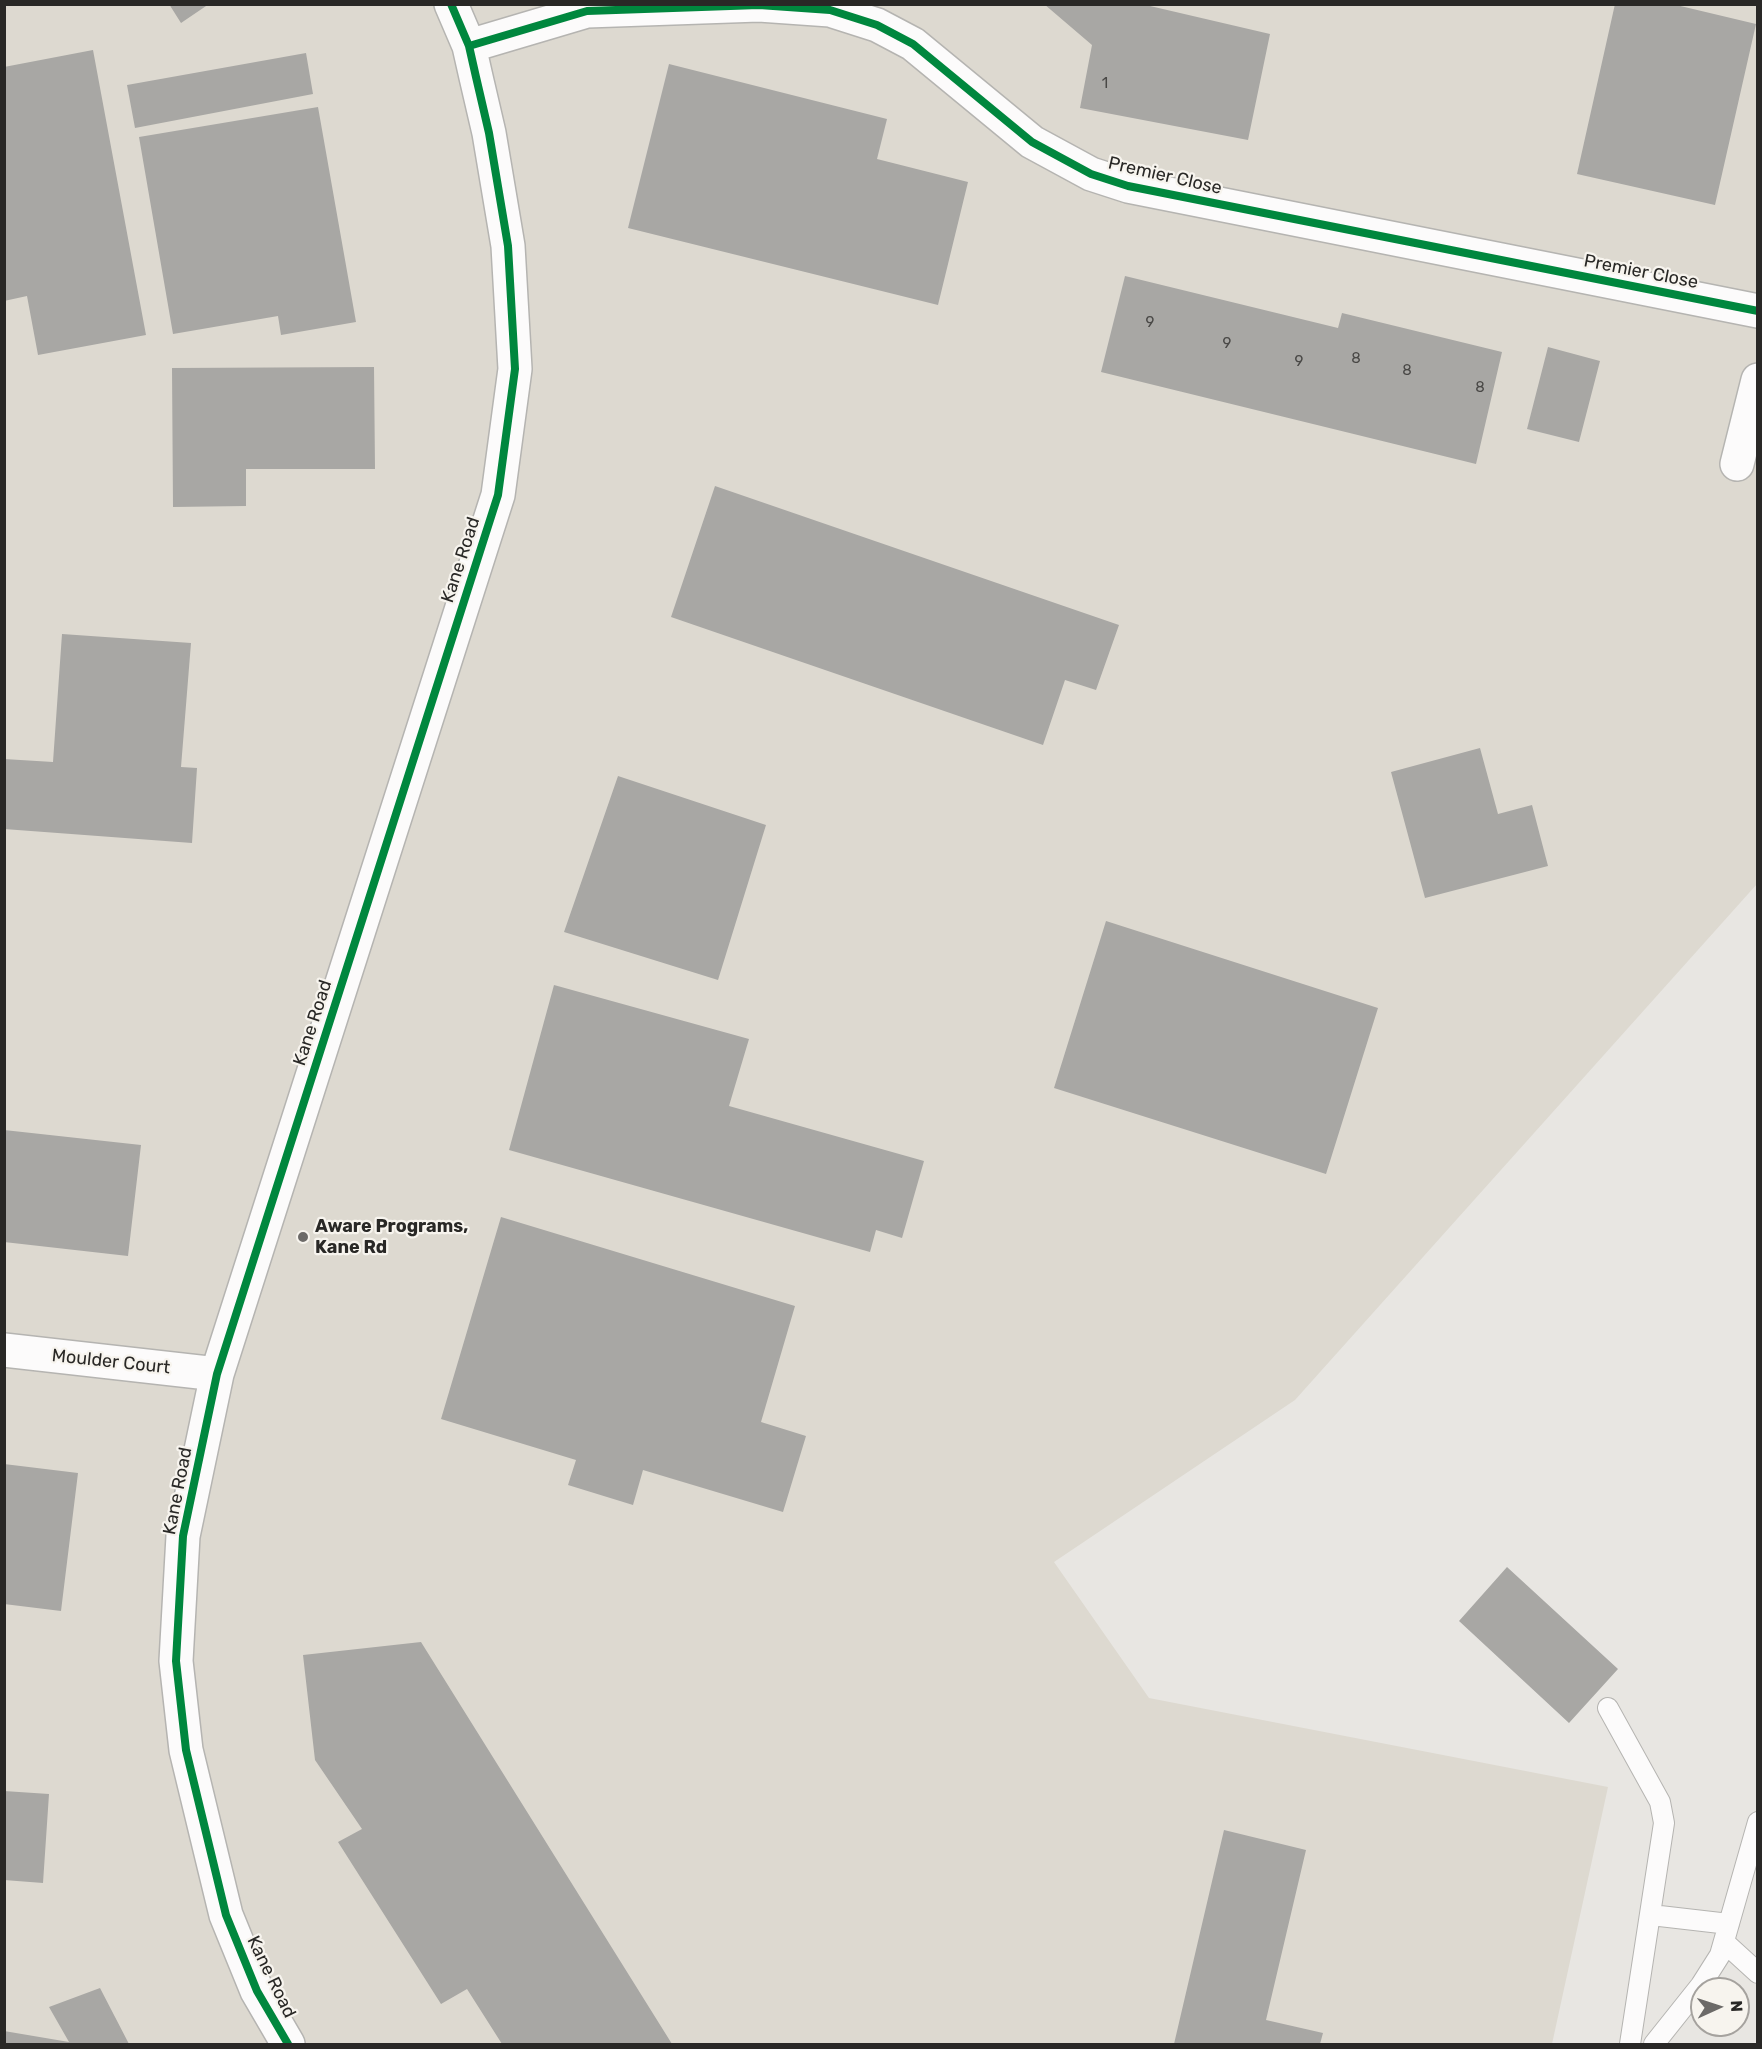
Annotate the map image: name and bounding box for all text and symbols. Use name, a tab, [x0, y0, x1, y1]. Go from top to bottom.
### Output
house number: 1	[1102, 75, 1108, 93]
street label: Premier Close	[1106, 152, 1224, 200]
street label: Premier Close	[1582, 250, 1700, 294]
house number: 9	[1146, 314, 1154, 332]
house number: 9	[1223, 335, 1231, 353]
house number: 8	[1351, 350, 1361, 368]
house number: 9	[1295, 353, 1303, 371]
house number: 8	[1402, 362, 1412, 380]
house number: 8	[1475, 379, 1485, 397]
street label: Kane Road	[437, 514, 485, 606]
street label: Kane Road	[289, 977, 337, 1069]
place label: Aware Programs, Kane Rd	[315, 1216, 468, 1258]
marker: Aware Programs, Kane Rd	[296, 1230, 310, 1244]
street label: Moulder Court	[51, 1345, 171, 1379]
street label: Kane Road	[159, 1445, 197, 1537]
street label: Kane Road	[242, 1932, 300, 2022]
north arrow	[1690, 1977, 1750, 2037]
text: N	[1727, 2000, 1746, 2012]

